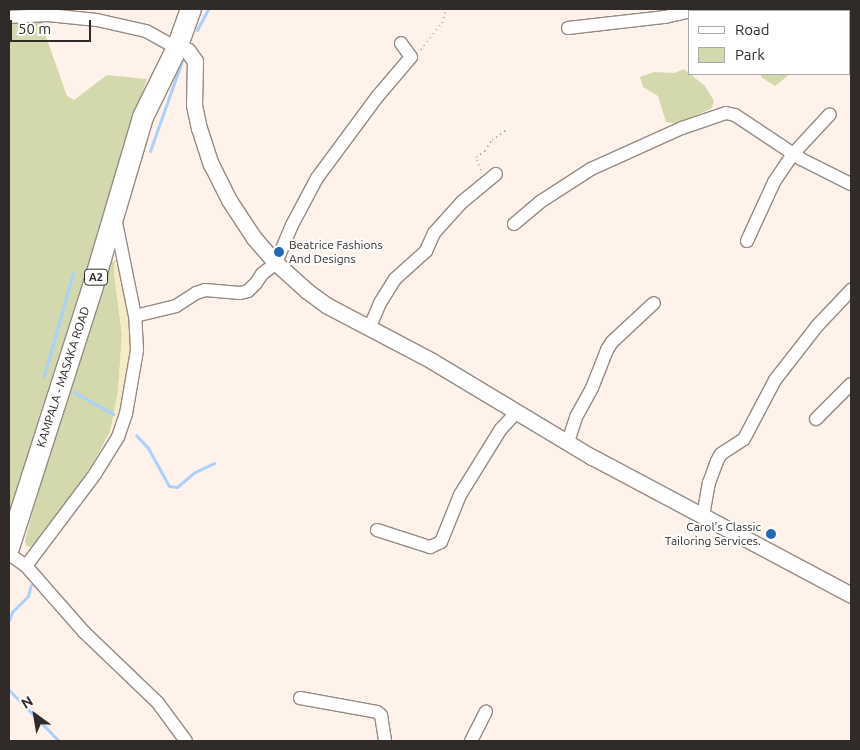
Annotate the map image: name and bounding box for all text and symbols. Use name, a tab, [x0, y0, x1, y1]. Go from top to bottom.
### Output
scale bar	[12, 10, 94, 42]
legend	[688, 10, 850, 75]
text: 50 m	[18, 20, 51, 37]
text: Road	[735, 21, 770, 38]
text: Park	[735, 46, 765, 63]
place label: Beatrice Fashions And Designs	[289, 238, 383, 266]
marker: Beatrice Fashions And Designs	[273, 246, 285, 258]
road number: A2	[84, 268, 108, 286]
street label: KAMPALA - MASAKA ROAD	[33, 305, 93, 449]
place label: Carol's Classic Tailoring Services.	[665, 520, 761, 548]
marker: Carol's Classic Tailoring Services.	[765, 528, 777, 540]
north arrow	[10, 690, 60, 740]
text: N	[18, 693, 36, 712]

